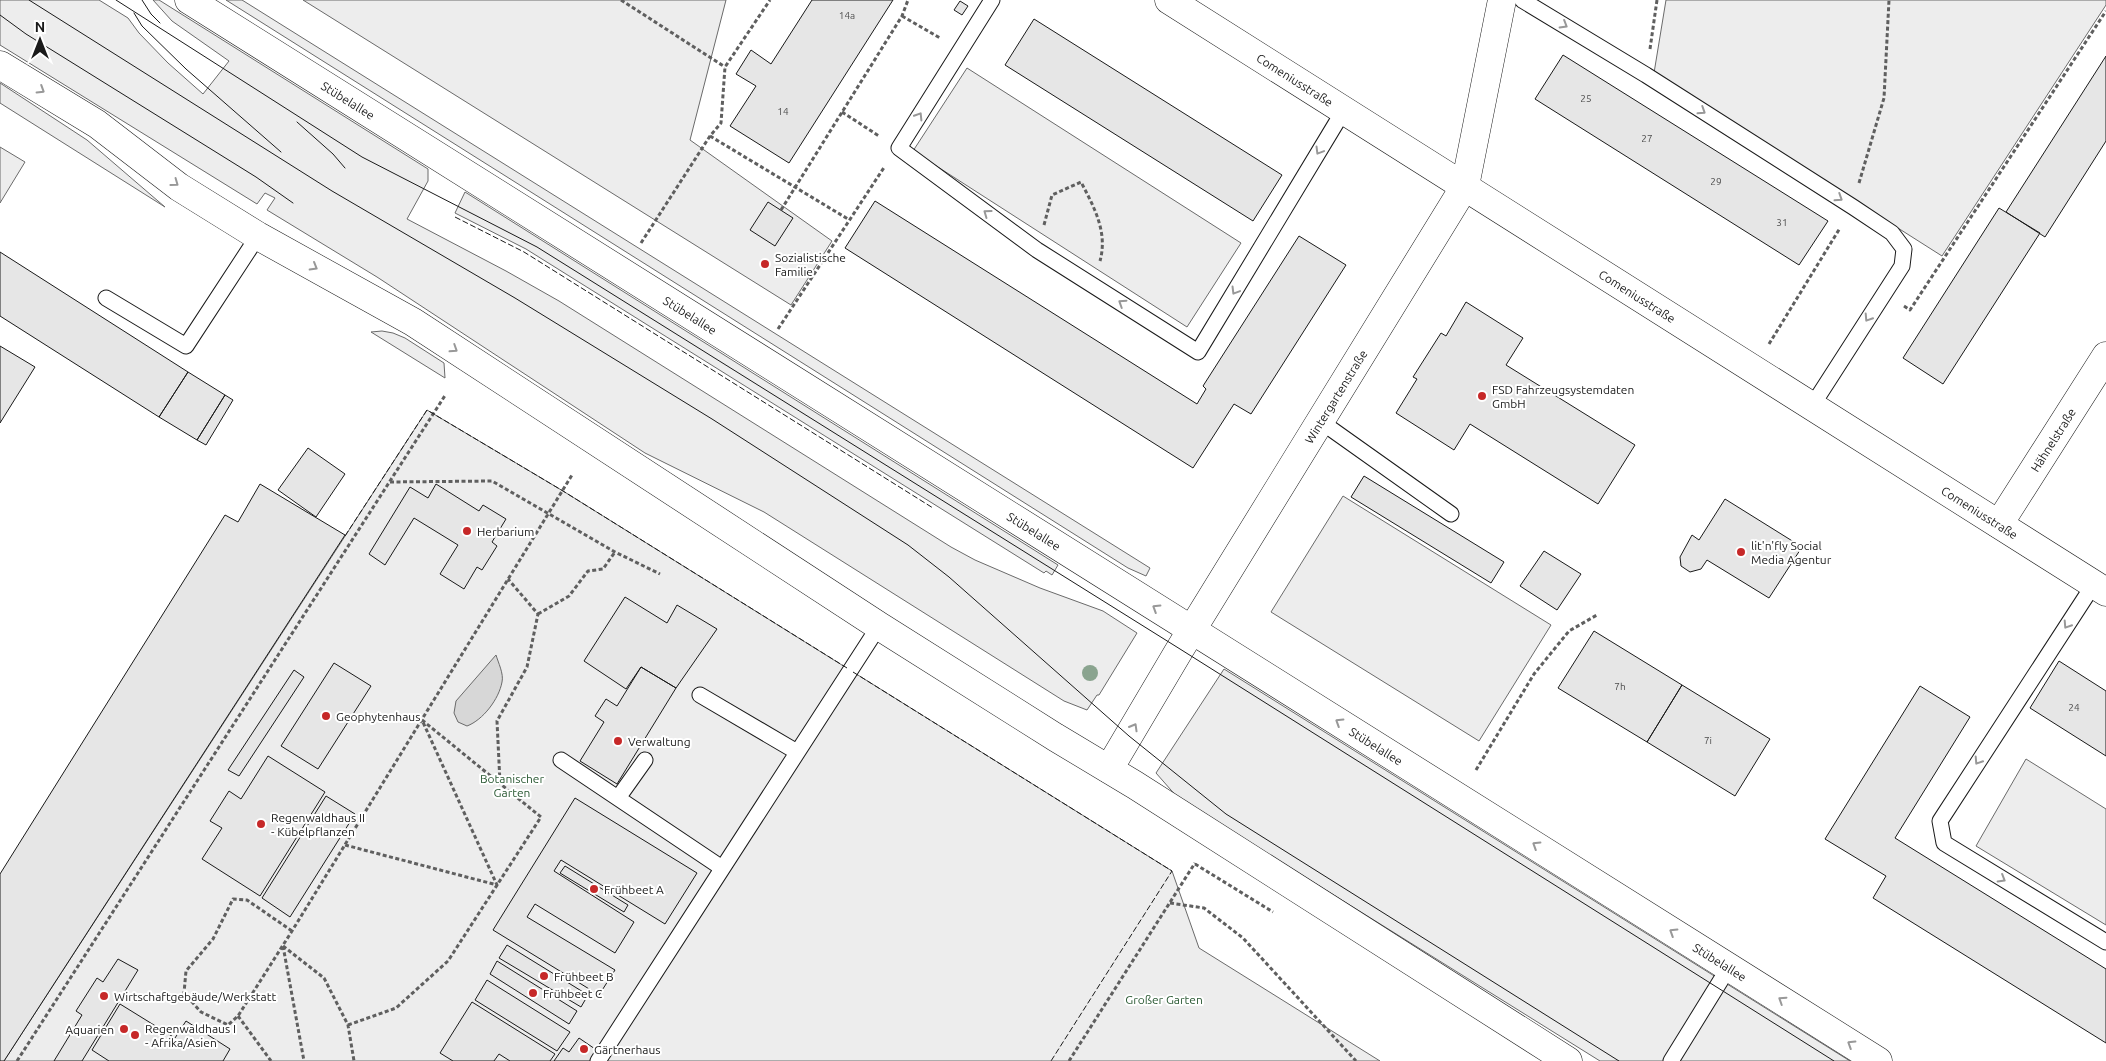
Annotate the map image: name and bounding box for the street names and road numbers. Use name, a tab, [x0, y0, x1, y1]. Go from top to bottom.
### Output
street label: Comeniusstraße	[1254, 51, 1336, 109]
street label: Stübelallee	[319, 78, 377, 122]
street label: Comeniusstraße	[1597, 267, 1678, 325]
street label: Stübelallee	[661, 293, 719, 336]
street label: Wintergartenstraße	[1302, 347, 1369, 446]
street label: Hähnelstraße	[2028, 406, 2078, 474]
street label: Comeniusstraße	[1939, 483, 2020, 541]
street label: Stübelallee	[1005, 509, 1063, 552]
street label: Stübelallee	[1347, 724, 1405, 767]
street label: Stübelallee	[1691, 940, 1749, 983]

